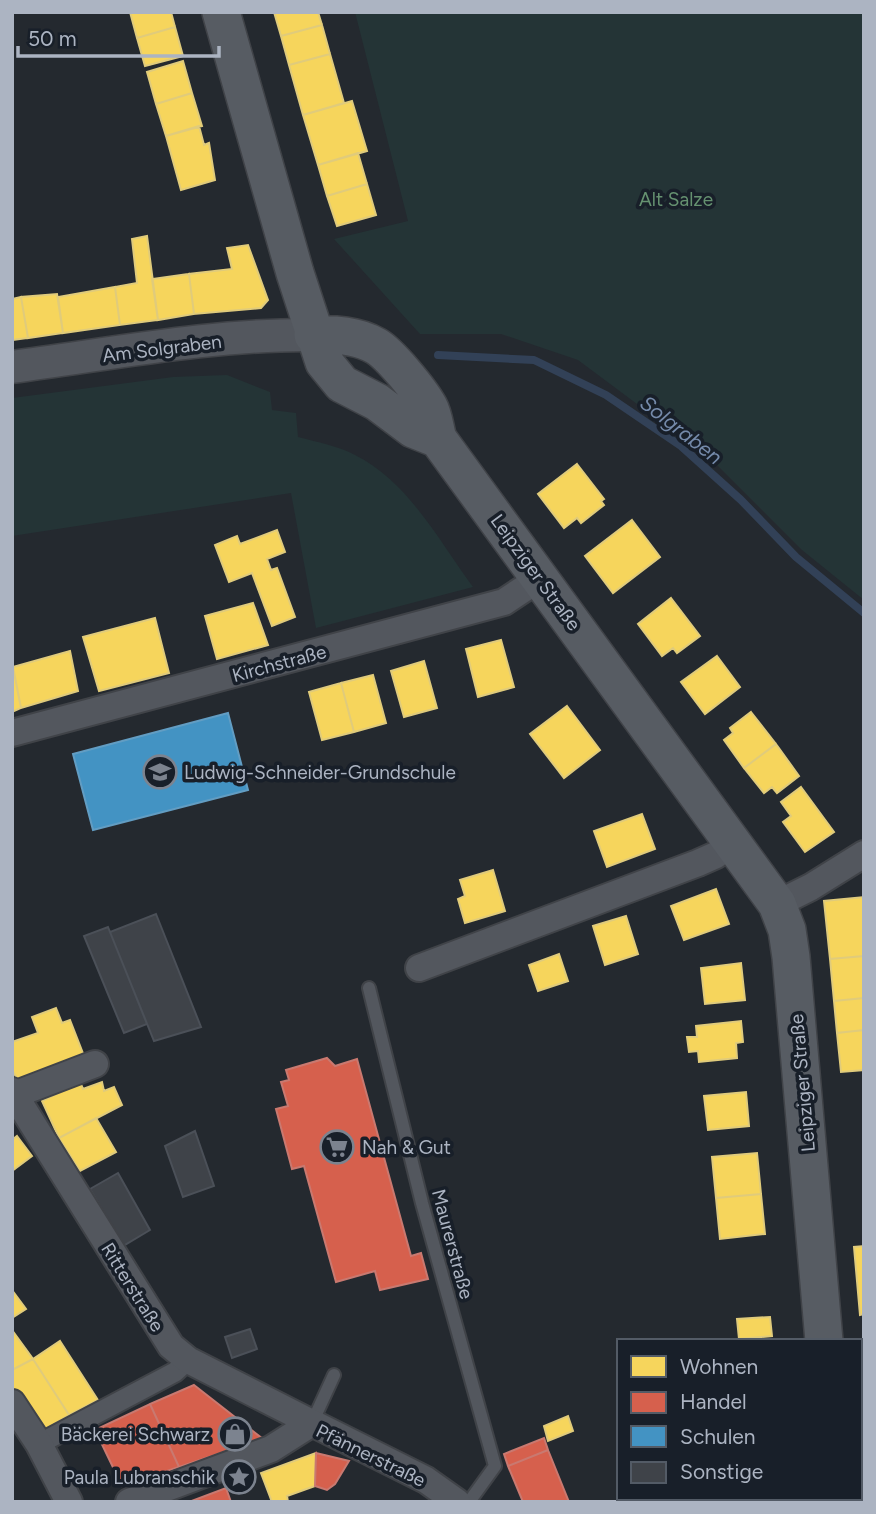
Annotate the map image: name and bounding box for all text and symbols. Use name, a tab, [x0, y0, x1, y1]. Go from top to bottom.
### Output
scale bar	[18, 14, 219, 58]
text: 50 m	[28, 26, 77, 51]
park label: Alt Salze	[639, 188, 713, 211]
street label: Am Solgraben	[101, 330, 223, 367]
water label: Solgraben	[635, 390, 727, 470]
street label: Leipziger Straße	[486, 510, 586, 635]
street label: Kirchstraße	[230, 640, 329, 687]
school or university icon: Ludwig-Schneider-Grundschule	[141, 753, 179, 791]
place label: Ludwig-Schneider-Grundschule	[184, 761, 456, 784]
street label: Leipziger Straße	[785, 1013, 820, 1153]
supermarket icon: Nah & Gut	[318, 1128, 356, 1166]
place label: Nah & Gut	[362, 1136, 451, 1159]
street label: Maurerstraße	[427, 1187, 478, 1302]
street label: Ritterstraße	[96, 1238, 169, 1336]
legend	[617, 1339, 862, 1500]
text: Wohnen	[680, 1354, 758, 1379]
text: Handel	[680, 1389, 747, 1414]
shop icon: Bäckerei Schwarz	[216, 1415, 254, 1453]
street label: Pfännerstraße	[312, 1419, 429, 1492]
place label: Bäckerei Schwarz	[61, 1423, 210, 1446]
text: Schulen	[680, 1424, 756, 1449]
place icon: Paula Lubranschik	[220, 1458, 258, 1496]
text: Sonstige	[680, 1459, 763, 1484]
place label: Paula Lubranschik	[64, 1466, 216, 1489]

